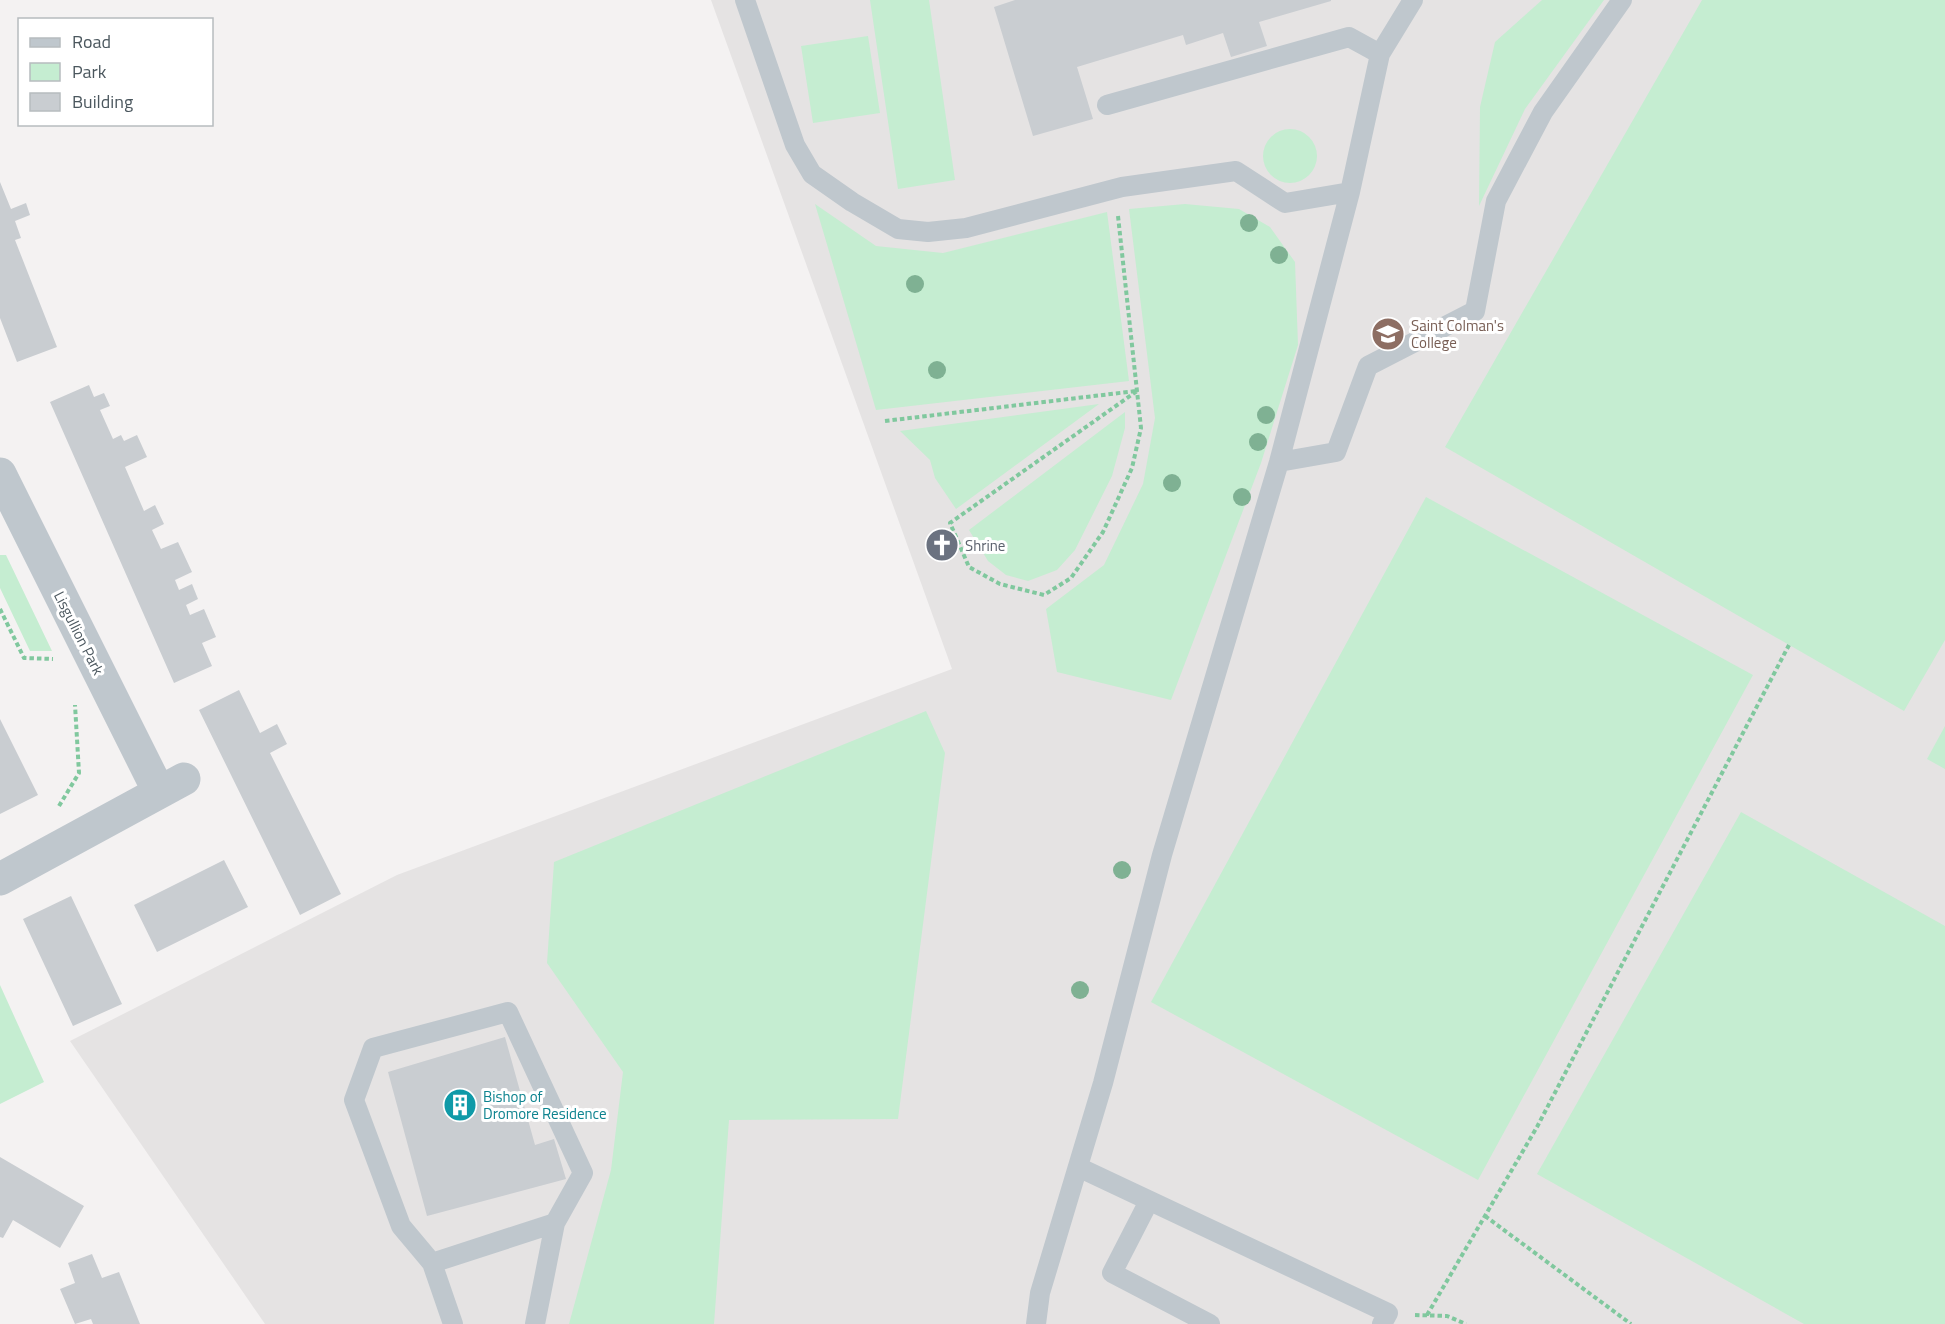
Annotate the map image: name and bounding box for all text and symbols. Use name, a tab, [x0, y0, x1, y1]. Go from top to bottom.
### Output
legend	[18, 18, 213, 126]
text: Road	[72, 28, 111, 55]
text: Park	[72, 58, 107, 85]
text: Building	[72, 88, 133, 115]
place label: Saint Colman's College	[1411, 314, 1504, 354]
school or university icon: Saint Colman's College	[1370, 316, 1406, 352]
church icon: Shrine	[924, 527, 960, 563]
place label: Shrine	[965, 534, 1005, 557]
street label: Lisgullion Park	[48, 587, 110, 679]
place label: Bishop of Dromore Residence	[483, 1085, 607, 1125]
building icon: Bishop of Dromore Residence	[442, 1087, 478, 1123]

